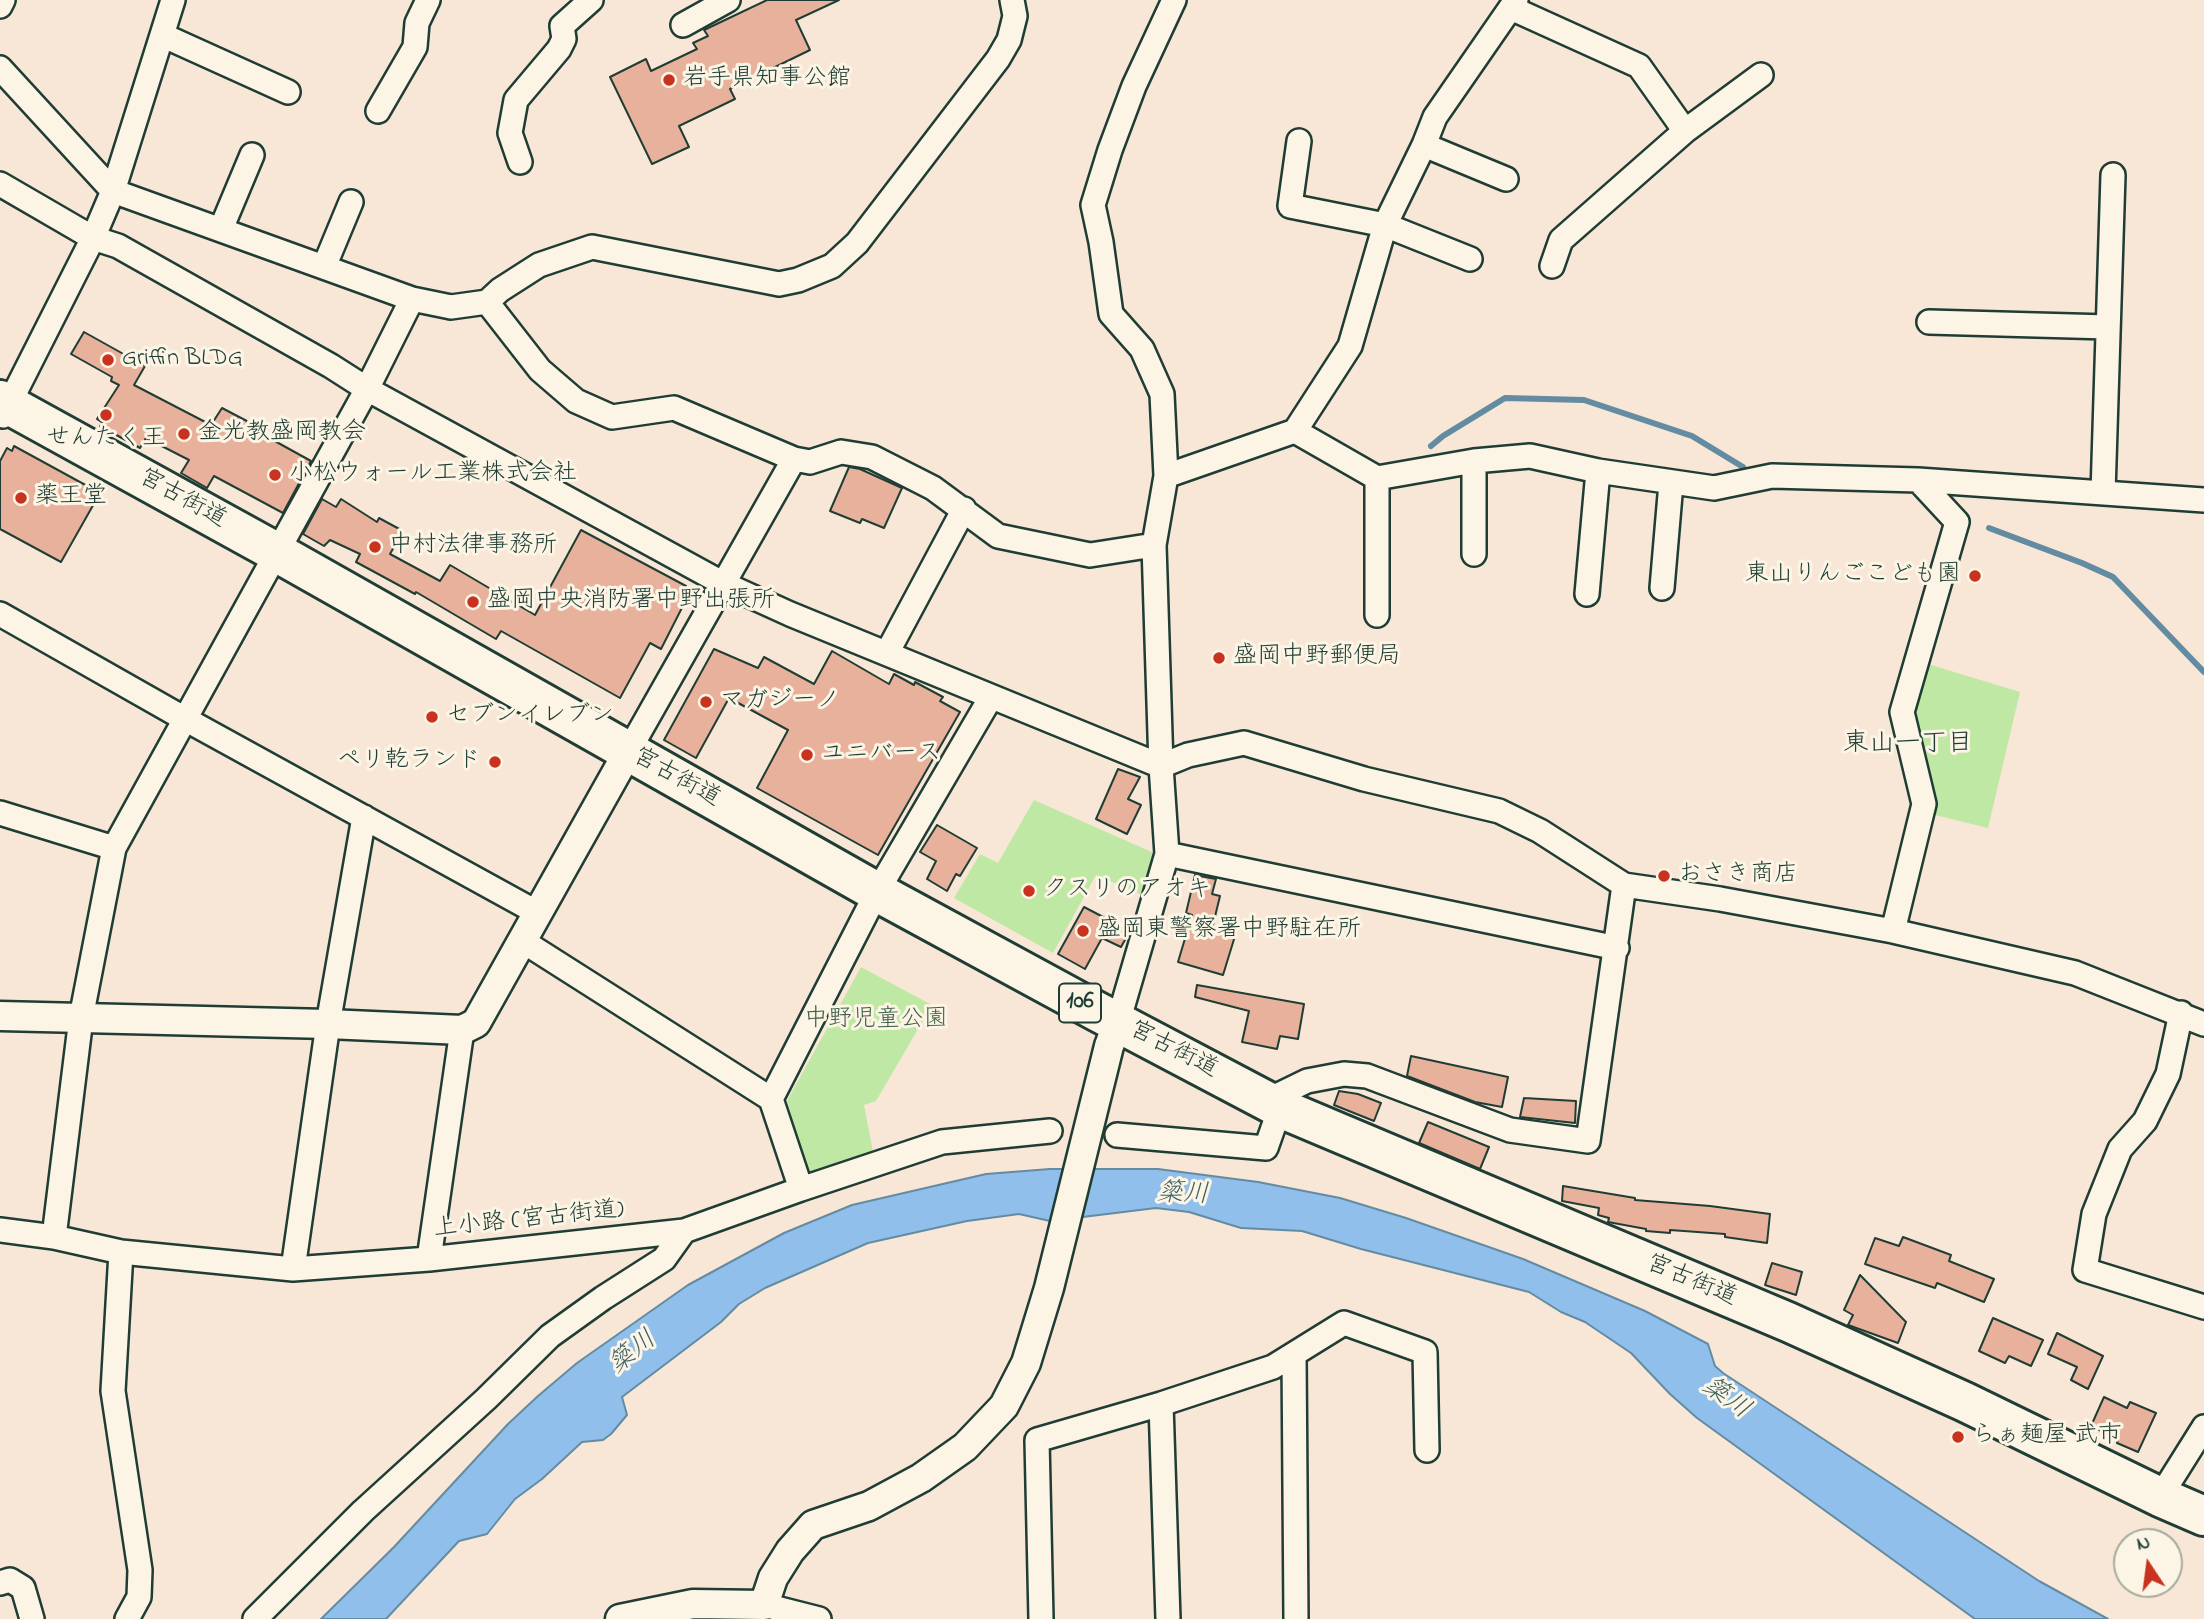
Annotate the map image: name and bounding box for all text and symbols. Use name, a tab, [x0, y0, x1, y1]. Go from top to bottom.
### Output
place label: 岩手県知事公館	[683, 66, 851, 94]
marker: 岩手県知事公館	[661, 72, 677, 88]
place label: Griffin BLDG	[122, 346, 243, 374]
marker: Griffin BLDG	[100, 352, 116, 368]
marker: せんたく王	[98, 407, 114, 423]
place label: 金光教盛岡教会	[198, 420, 366, 448]
place label: せんたく王	[46, 426, 166, 454]
marker: 金光教盛岡教会	[176, 426, 192, 442]
place label: 小松ウォール工業株式会社	[289, 461, 577, 489]
street label: 宮古街道	[133, 464, 231, 536]
marker: 小松ウォール工業株式会社	[267, 467, 283, 483]
place label: 薬王堂	[35, 484, 107, 512]
marker: 薬王堂	[13, 490, 29, 506]
place label: 中村法律事務所	[389, 533, 557, 561]
marker: 中村法律事務所	[367, 539, 383, 555]
place label: 東山りんごこども園	[1745, 562, 1961, 590]
marker: 東山りんごこども園	[1967, 568, 1983, 584]
place label: 盛岡中央消防署中野出張所	[487, 588, 775, 616]
marker: 盛岡中央消防署中野出張所	[465, 594, 481, 610]
place label: 盛岡中野郵便局	[1233, 644, 1401, 672]
marker: 盛岡中野郵便局	[1211, 650, 1227, 666]
place label: マガジーノ	[720, 688, 840, 716]
marker: マガジーノ	[698, 694, 714, 710]
place label: セブンイレブン	[446, 703, 614, 731]
marker: セブンイレブン	[424, 709, 440, 725]
district label: 東山一丁目	[1843, 730, 1973, 762]
place label: ユニバース	[821, 741, 941, 769]
street label: 宮古街道	[627, 743, 725, 815]
marker: ユニバース	[799, 747, 815, 763]
place label: ペリ乾ランド	[337, 748, 481, 776]
marker: ペリ乾ランド	[487, 754, 503, 770]
place label: おさき商店	[1678, 862, 1798, 890]
marker: おさき商店	[1656, 868, 1672, 884]
place label: クスリのアオキ	[1043, 877, 1211, 905]
marker: クスリのアオキ	[1021, 883, 1037, 899]
place label: 盛岡東警察署中野駐在所	[1097, 917, 1361, 945]
marker: 盛岡東警察署中野駐在所	[1075, 923, 1091, 939]
road number: 106	[1059, 984, 1101, 1022]
park label: 中野児童公園	[804, 1007, 948, 1035]
street label: 宮古街道	[1124, 1016, 1222, 1086]
water label: 簗川	[1156, 1180, 1210, 1212]
street label: 上小路 (宮古街道)	[432, 1197, 626, 1245]
street label: 宮古街道	[1641, 1250, 1741, 1314]
water label: 簗川	[604, 1326, 664, 1382]
water label: 簗川	[1695, 1372, 1755, 1428]
place label: らぁ麺屋 武市	[1972, 1423, 2122, 1451]
marker: らぁ麺屋 武市	[1950, 1429, 1966, 1445]
north arrow	[2113, 1528, 2183, 1598]
text: N	[2134, 1529, 2153, 1559]

